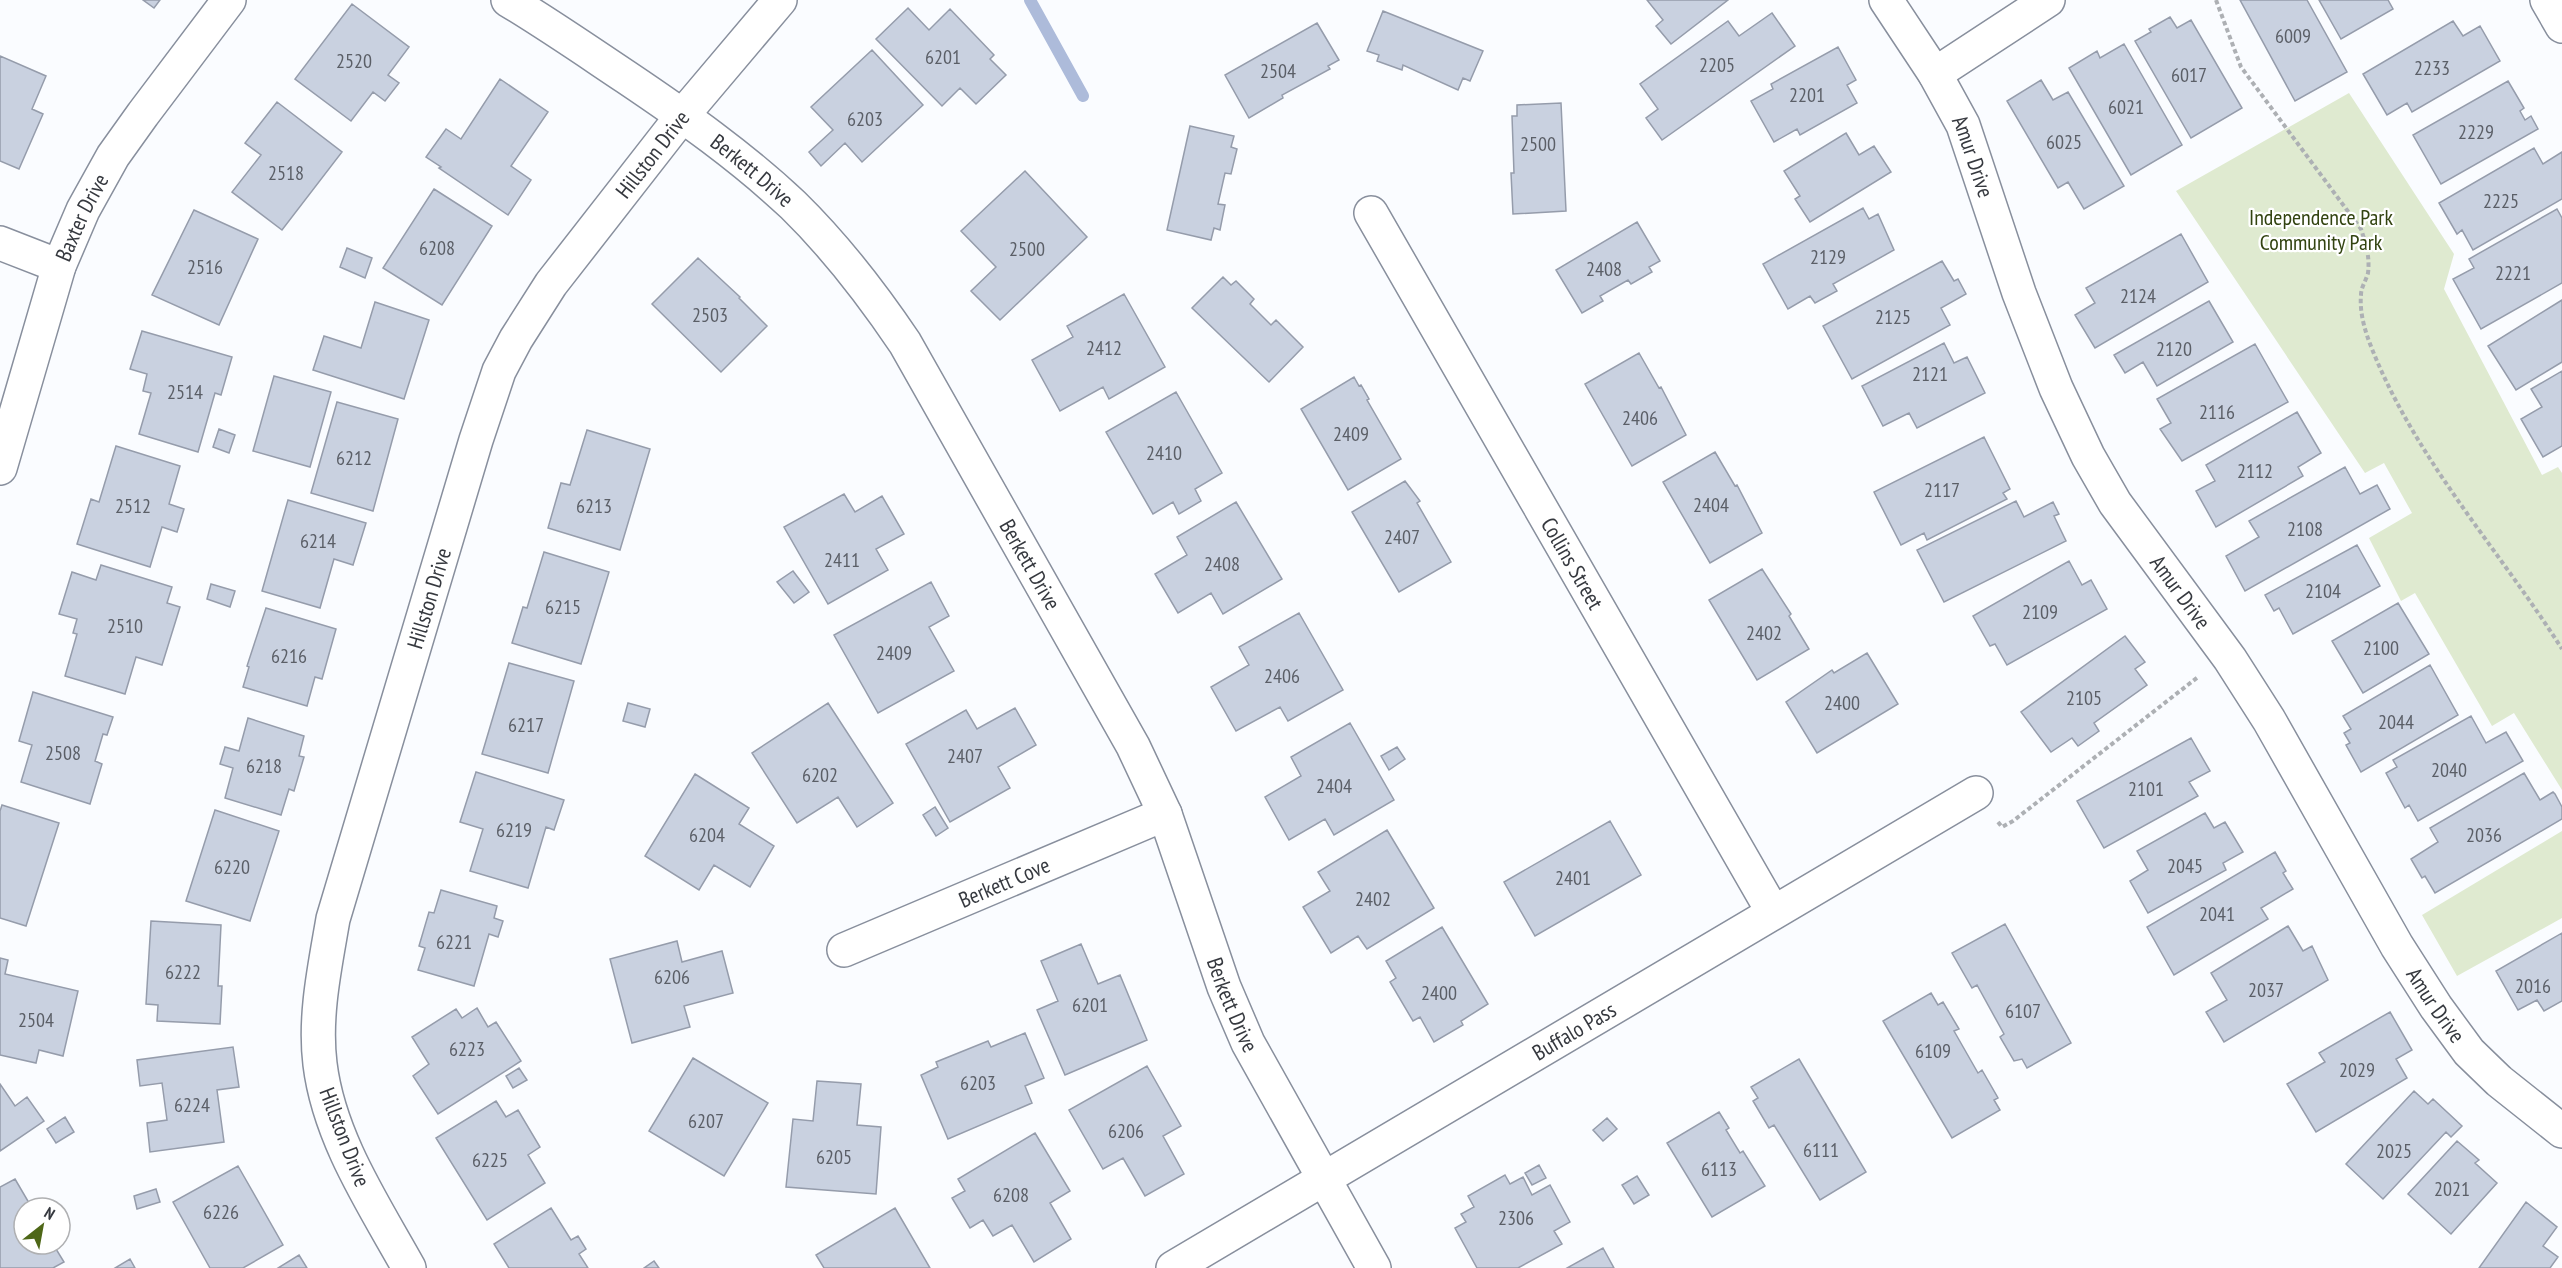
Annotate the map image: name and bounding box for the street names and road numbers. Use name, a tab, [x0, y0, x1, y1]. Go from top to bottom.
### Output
street label: Hillston Drive	[609, 104, 695, 204]
street label: Amur Drive	[1946, 110, 2000, 201]
street label: Berkett Drive	[705, 128, 800, 213]
street label: Baxter Drive	[49, 169, 114, 265]
street label: Collins Street	[1535, 512, 1610, 614]
street label: Berkett Drive	[994, 514, 1067, 615]
street label: Hillston Drive	[400, 544, 457, 652]
street label: Amur Drive	[2144, 550, 2217, 635]
street label: Berkett Cove	[954, 850, 1054, 914]
street label: Berkett Drive	[1201, 954, 1264, 1057]
street label: Amur Drive	[2400, 962, 2471, 1048]
street label: Buffalo Pass	[1527, 995, 1621, 1066]
street label: Hillston Drive	[313, 1083, 377, 1191]

